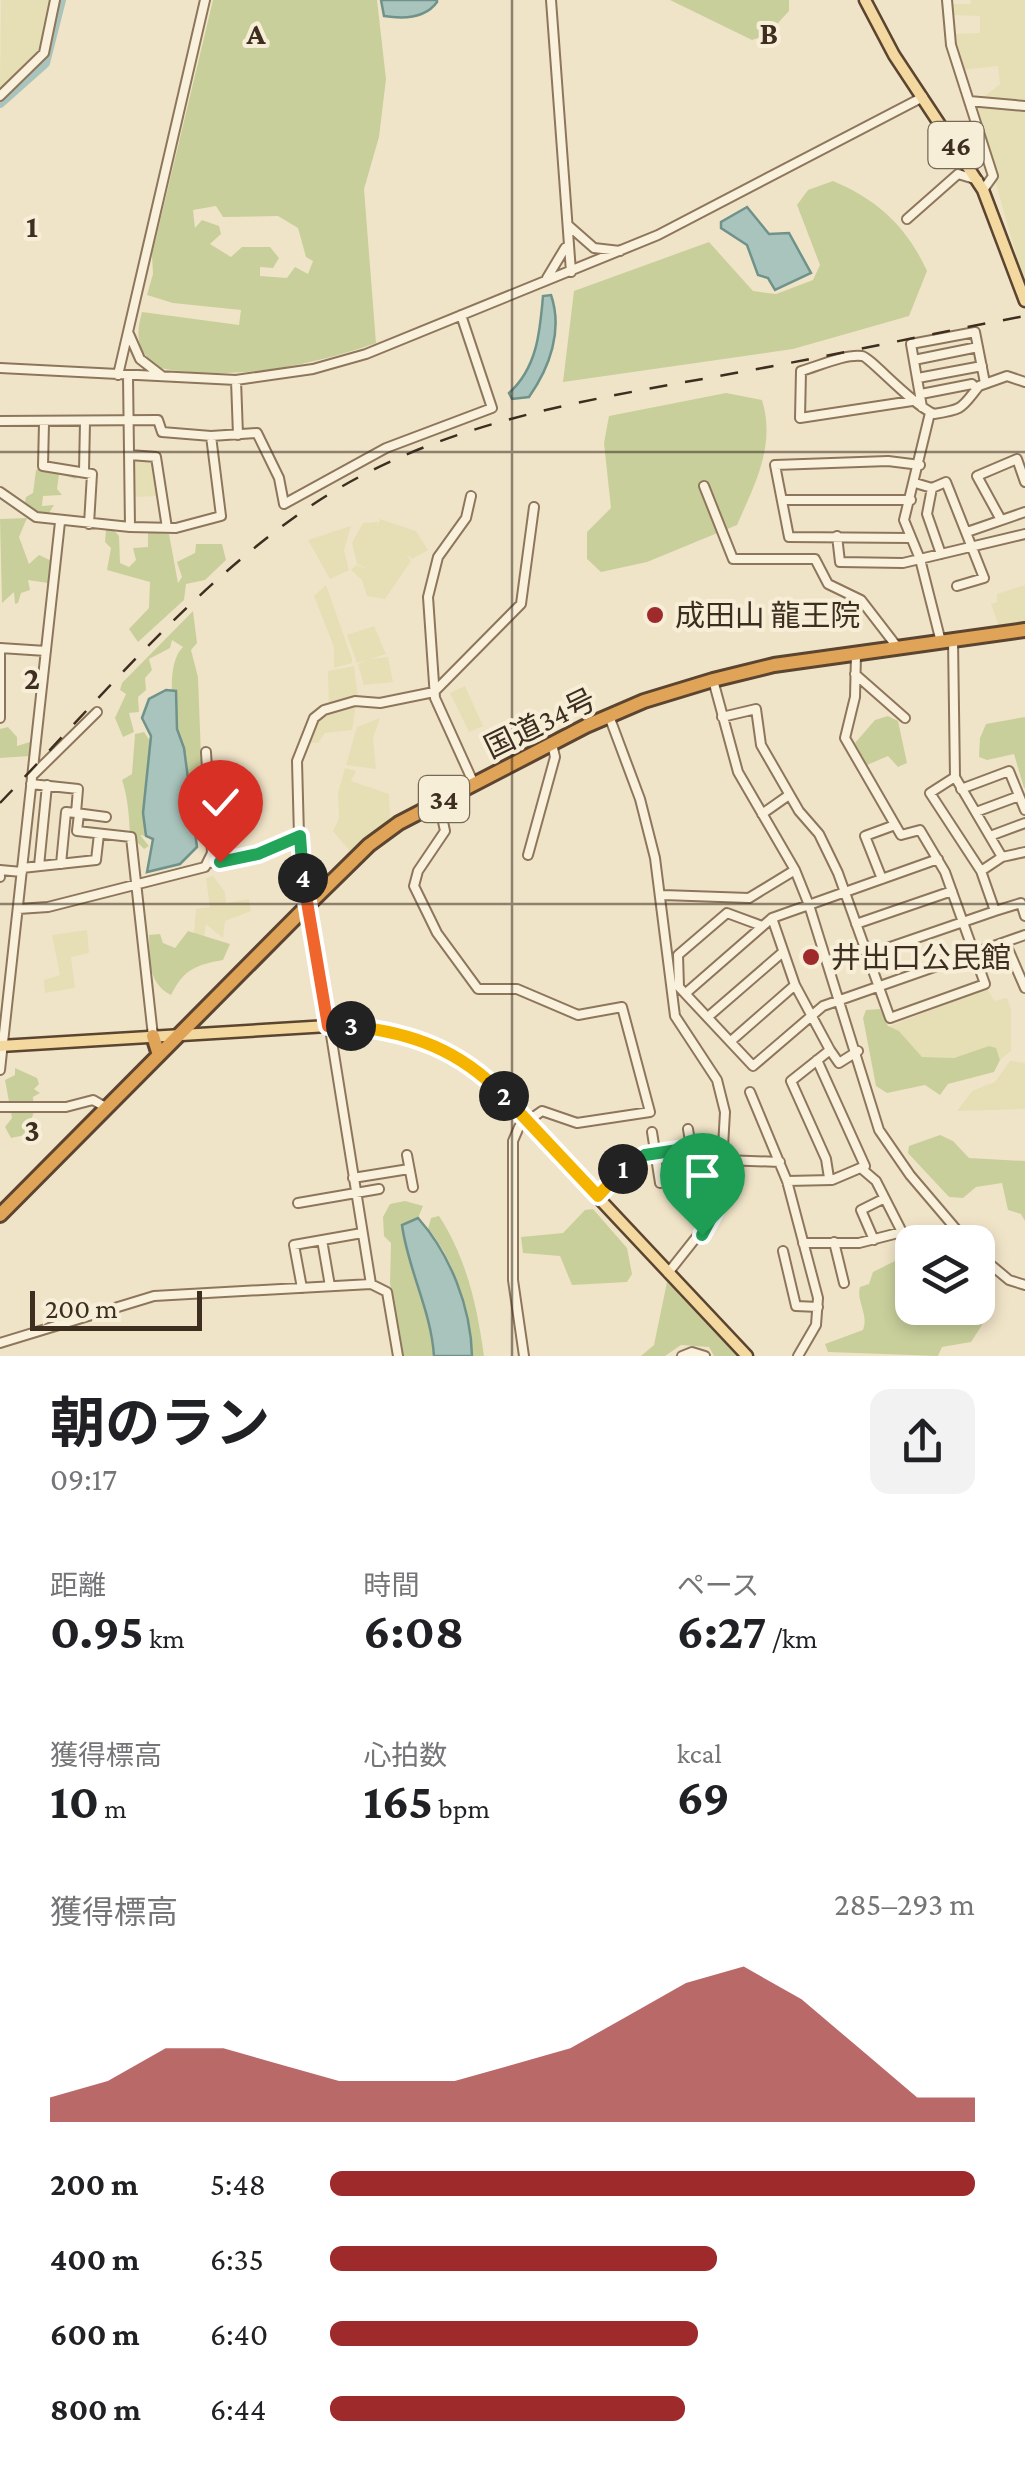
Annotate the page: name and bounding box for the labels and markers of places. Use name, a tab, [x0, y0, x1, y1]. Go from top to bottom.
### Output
place label: 成田山 龍王院	[675, 599, 861, 632]
marker: 成田山 龍王院	[644, 604, 666, 626]
pin	[178, 760, 263, 863]
pin: 4	[278, 853, 328, 903]
place label: 井出口公民館	[831, 941, 1011, 974]
marker: 井出口公民館	[800, 946, 822, 968]
pin: 3	[326, 1001, 376, 1051]
pin: 2	[479, 1071, 529, 1121]
pin	[660, 1133, 745, 1236]
pin: 1	[598, 1144, 648, 1194]

